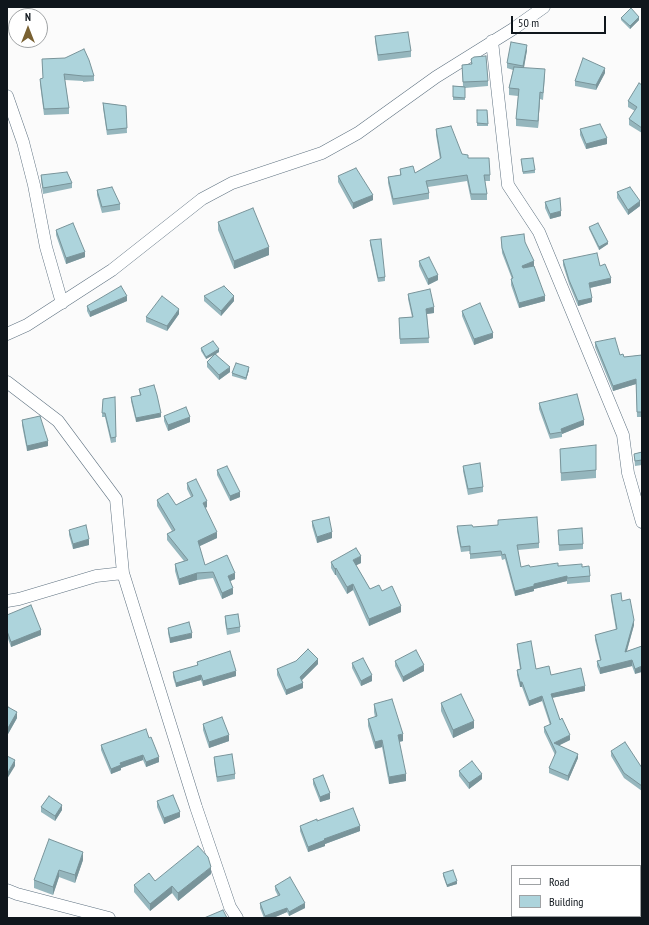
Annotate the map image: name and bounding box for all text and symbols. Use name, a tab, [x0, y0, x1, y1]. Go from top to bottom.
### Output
north arrow	[8, 8, 48, 48]
scale bar	[513, 8, 608, 34]
text: N	[25, 10, 31, 24]
text: 50 m	[518, 15, 539, 30]
legend	[511, 865, 641, 917]
text: Road	[549, 874, 569, 889]
text: Building	[549, 894, 584, 909]

